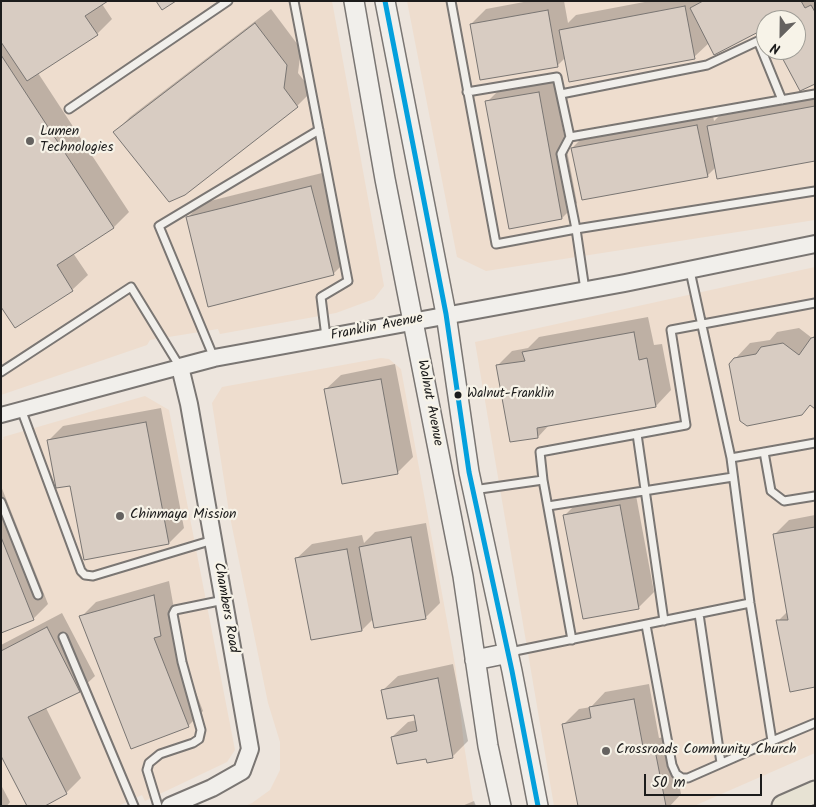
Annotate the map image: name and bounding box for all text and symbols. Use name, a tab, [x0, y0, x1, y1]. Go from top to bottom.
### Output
north arrow	[756, 10, 806, 60]
text: N	[767, 36, 784, 60]
place label: Lumen Technologies	[40, 125, 113, 158]
marker: Lumen Technologies	[24, 135, 36, 147]
street label: Franklin Avenue	[329, 311, 425, 345]
street label: Walnut Avenue	[412, 359, 446, 447]
place label: Walnut-Franklin	[467, 387, 554, 403]
marker: Walnut-Franklin	[453, 390, 463, 400]
place label: Chinmaya Mission	[130, 508, 237, 524]
marker: Chinmaya Mission	[114, 510, 126, 522]
street label: Chambers Road	[209, 561, 241, 655]
place label: Crossroads Community Church	[616, 743, 797, 759]
marker: Crossroads Community Church	[600, 745, 612, 757]
scale bar	[646, 764, 764, 796]
text: 50 m	[652, 771, 686, 795]

